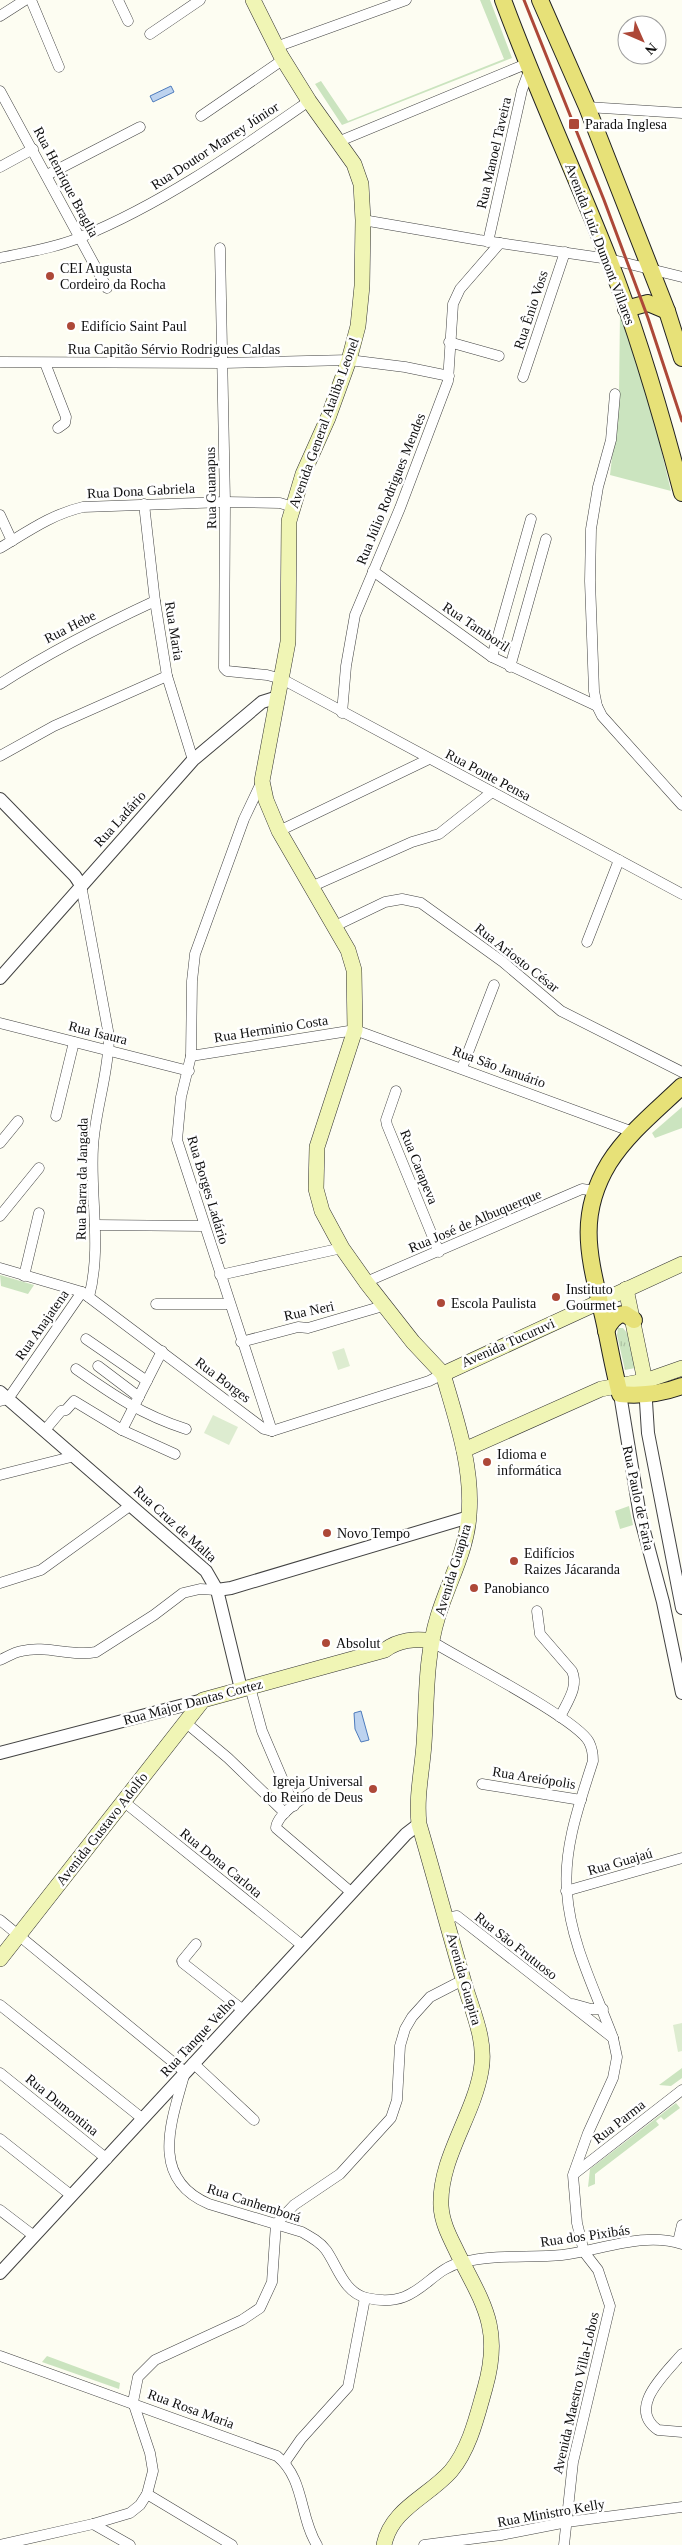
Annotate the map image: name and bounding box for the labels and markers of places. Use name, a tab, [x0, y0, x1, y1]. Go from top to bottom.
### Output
marker: Parada Inglesa	[567, 117, 581, 131]
place label: Parada Inglesa	[585, 117, 668, 132]
place label: CEI Augusta Cordeiro da Rocha	[60, 261, 167, 292]
marker: CEI Augusta Cordeiro da Rocha	[44, 270, 56, 282]
place label: Edifício Saint Paul	[81, 319, 187, 334]
marker: Edifício Saint Paul	[65, 320, 77, 332]
place label: Instituto Gourmet	[566, 1282, 616, 1313]
marker: Instituto Gourmet	[550, 1291, 562, 1303]
place label: Escola Paulista	[451, 1296, 537, 1311]
marker: Escola Paulista	[435, 1297, 447, 1309]
place label: Idioma e informática	[497, 1447, 562, 1478]
marker: Idioma e informática	[481, 1456, 493, 1468]
place label: Novo Tempo	[337, 1526, 410, 1541]
marker: Novo Tempo	[321, 1527, 333, 1539]
place label: Edifícios Raizes Jácaranda	[524, 1546, 621, 1577]
marker: Edifícios Raizes Jácaranda	[508, 1555, 520, 1567]
place label: Panobianco	[484, 1581, 549, 1596]
marker: Panobianco	[468, 1582, 480, 1594]
place label: Absolut	[336, 1636, 380, 1651]
marker: Absolut	[320, 1637, 332, 1649]
place label: Igreja Universal do Reino de Deus	[263, 1774, 363, 1805]
marker: Igreja Universal do Reino de Deus	[367, 1783, 379, 1795]

